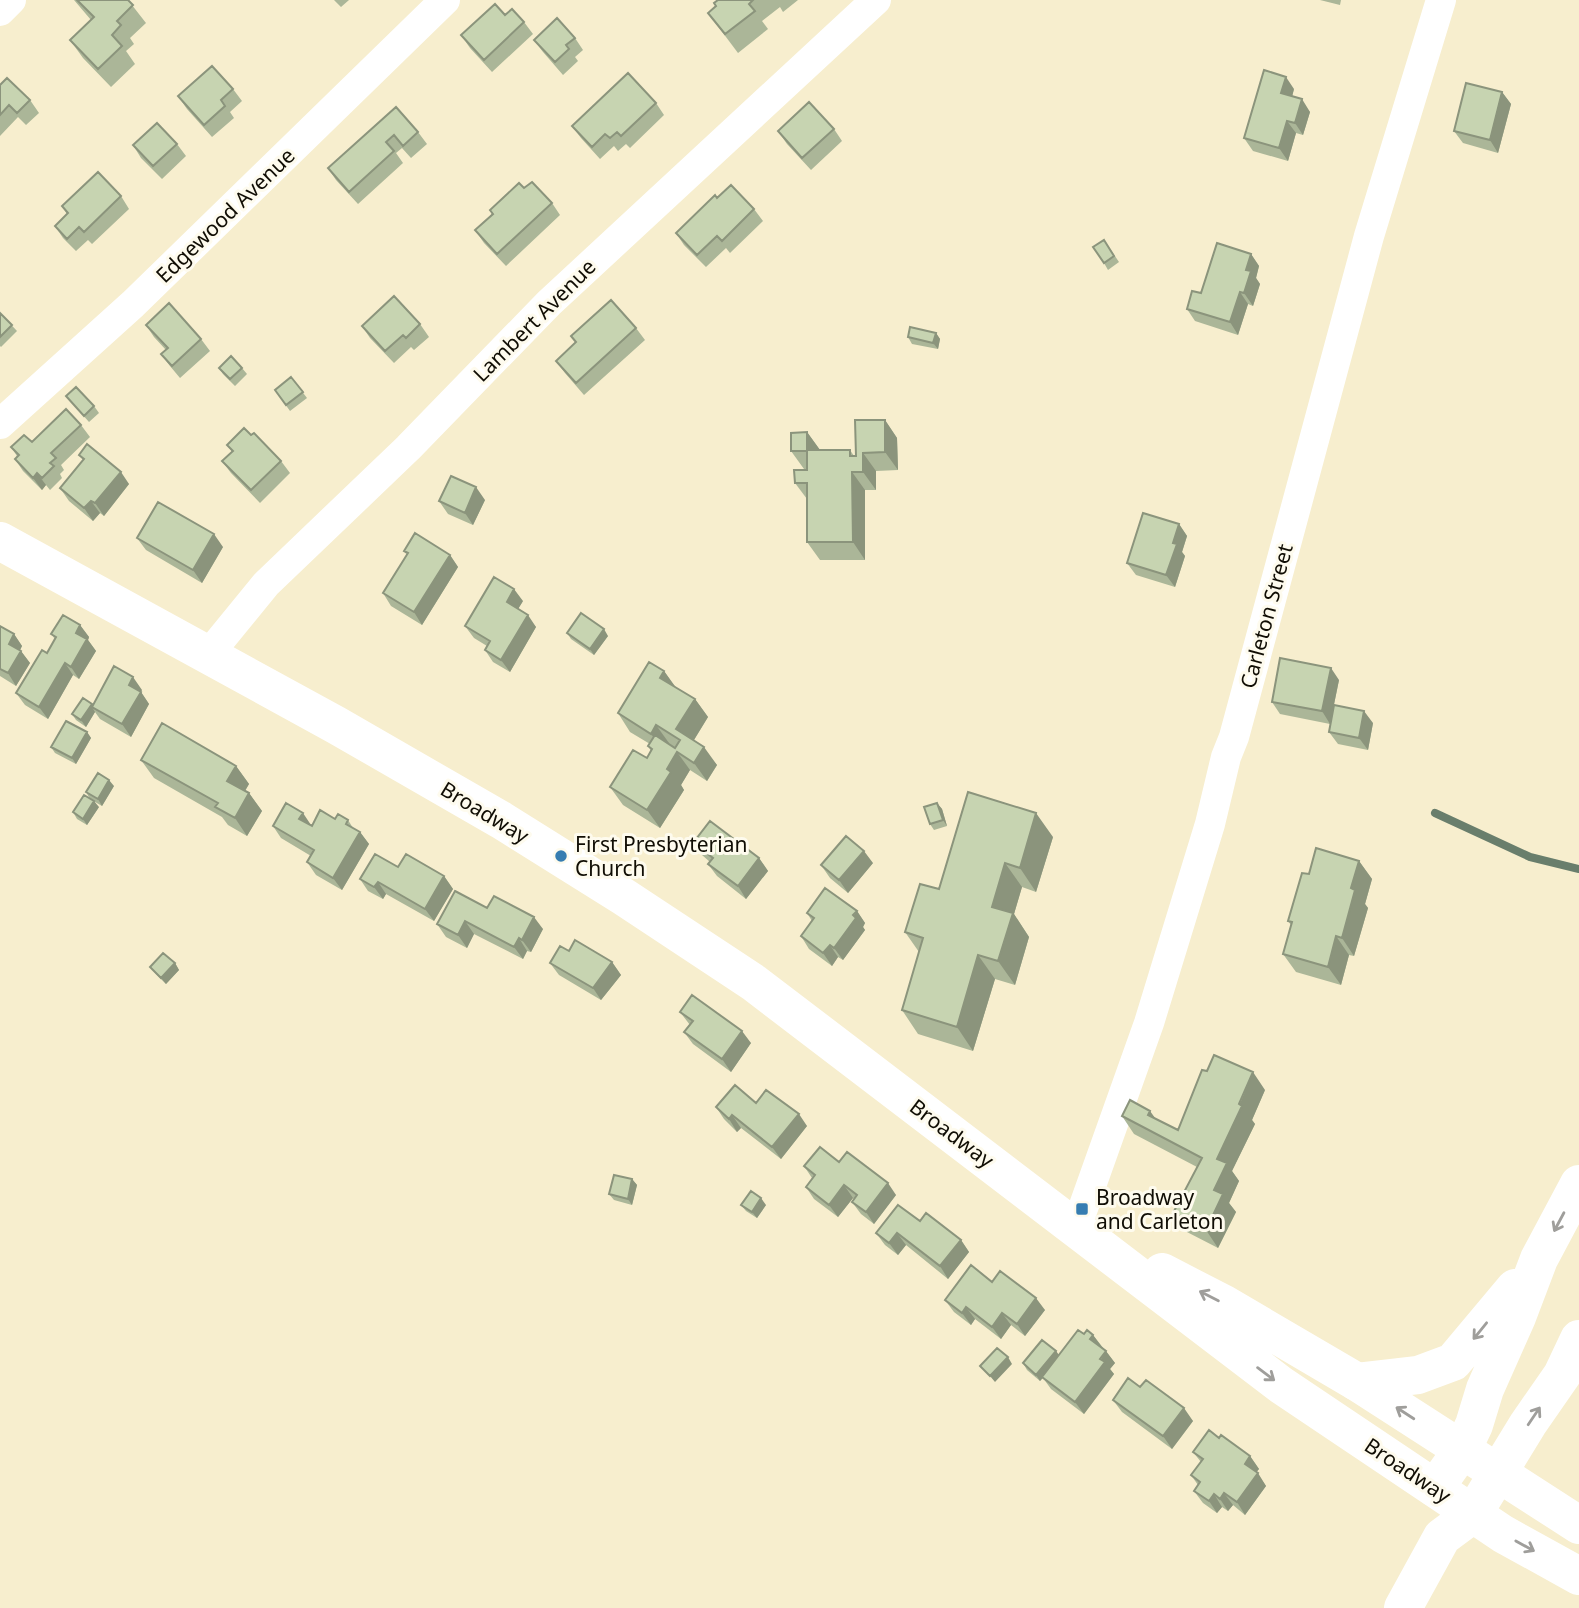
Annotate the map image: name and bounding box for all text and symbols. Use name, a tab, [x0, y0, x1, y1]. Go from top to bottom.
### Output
street label: Edgewood Avenue	[149, 141, 301, 289]
street label: Lambert Avenue	[467, 253, 601, 387]
street label: Carleton Street	[1233, 540, 1299, 691]
street label: Broadway	[436, 775, 535, 849]
place label: First Presbyterian Church	[575, 830, 747, 882]
marker: First Presbyterian Church	[553, 848, 569, 864]
street label: Broadway	[904, 1092, 1000, 1174]
place label: Broadway and Carleton	[1096, 1183, 1223, 1235]
marker: Broadway and Carleton	[1074, 1201, 1090, 1217]
one-way arrow	[1552, 1211, 1565, 1232]
one-way arrow	[1199, 1289, 1220, 1302]
one-way arrow	[1472, 1322, 1488, 1340]
one-way arrow	[1257, 1366, 1275, 1381]
one-way arrow	[1395, 1405, 1415, 1419]
one-way arrow	[1527, 1407, 1541, 1426]
street label: Broadway	[1359, 1431, 1457, 1509]
one-way arrow	[1515, 1539, 1535, 1553]

